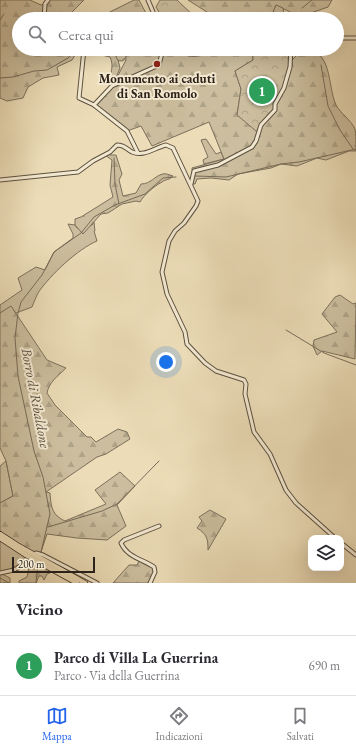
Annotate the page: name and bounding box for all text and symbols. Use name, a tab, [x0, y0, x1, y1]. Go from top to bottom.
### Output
search box	[12, 12, 344, 56]
icon: search	[26, 23, 48, 45]
text: Cerca qui	[58, 25, 114, 44]
marker: Monumento ai caduti di San Romolo	[152, 59, 162, 69]
place label: Monumento ai caduti di San Romolo	[99, 70, 216, 102]
pin: 1	[249, 76, 275, 106]
water label: Borro di Ribaldone	[17, 346, 55, 450]
your location	[156, 352, 176, 372]
map controls	[308, 535, 344, 571]
button: layers	[308, 535, 344, 571]
scale bar	[12, 555, 95, 574]
text: 200 m	[18, 557, 45, 571]
text: Vicino	[16, 598, 63, 620]
text: Parco di Villa La Guerrina	[54, 648, 218, 667]
text: 1	[26, 657, 32, 674]
text: 690 m	[309, 657, 340, 674]
text: Parco · Via della Guerrina	[54, 667, 180, 684]
tab: Mappa	[42, 705, 72, 743]
tab: Indicazioni	[156, 705, 203, 743]
tab: Salvati	[287, 705, 314, 743]

